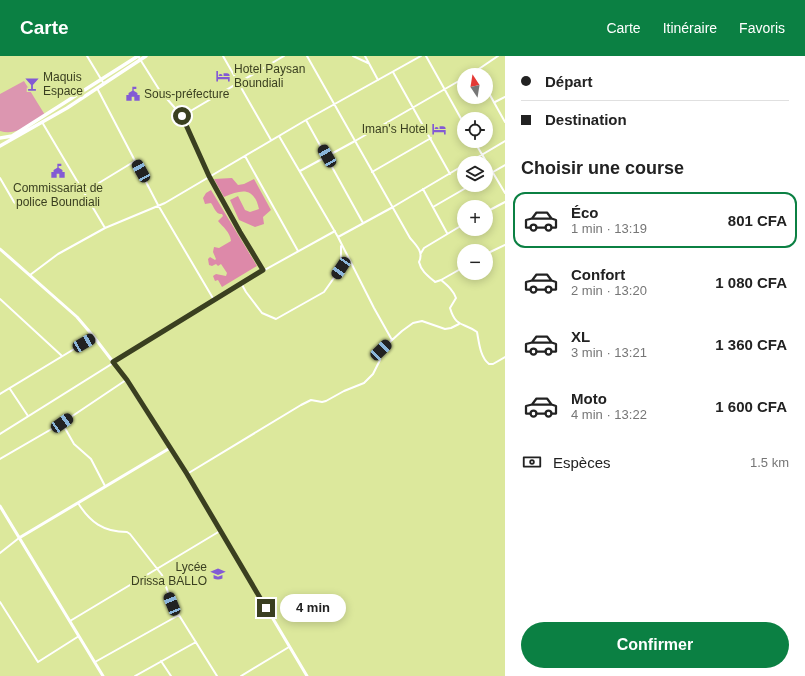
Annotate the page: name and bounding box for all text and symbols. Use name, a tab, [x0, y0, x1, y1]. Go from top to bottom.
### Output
text: Carte	[20, 17, 69, 38]
text: Carte	[606, 20, 641, 36]
text: Itinéraire	[663, 20, 717, 36]
text: Favoris	[739, 20, 785, 36]
place label: Hotel Paysan Boundiali	[234, 62, 305, 90]
hotel icon: Hotel Paysan Boundiali	[215, 68, 231, 84]
north arrow	[457, 68, 493, 104]
map controls	[457, 68, 493, 280]
place label: Maquis Espace	[43, 70, 83, 98]
text: Départ	[545, 73, 593, 90]
bar icon: Maquis Espace	[24, 76, 40, 92]
public building icon: Sous-préfecture	[125, 86, 141, 102]
place label: Sous-préfecture	[144, 87, 230, 101]
route start	[173, 107, 191, 125]
text: Destination	[545, 111, 627, 128]
button: locate	[457, 112, 493, 148]
hotel icon: Iman's Hotel	[431, 121, 447, 137]
place label: Iman's Hotel	[362, 122, 428, 136]
car	[316, 143, 338, 169]
button: layers	[457, 156, 493, 192]
car	[130, 158, 152, 184]
text: Choisir une course	[521, 158, 684, 178]
public building icon: Commissariat de police Boundiali	[50, 163, 66, 179]
place label: Commissariat de police Boundiali	[13, 181, 103, 209]
button: +	[457, 200, 493, 236]
icon: car	[523, 202, 559, 238]
text: Éco	[571, 204, 599, 221]
text: 801 CFA	[728, 212, 787, 229]
text: 1 min · 13:19	[571, 221, 647, 236]
button: −	[457, 244, 493, 280]
car	[329, 255, 353, 281]
icon: car	[523, 264, 559, 300]
text: Confort	[571, 266, 625, 283]
text: 1 080 CFA	[715, 274, 787, 291]
text: 2 min · 13:20	[571, 283, 647, 298]
icon: car	[523, 326, 559, 362]
text: XL	[571, 328, 590, 345]
car	[71, 332, 97, 354]
text: 1 360 CFA	[715, 336, 787, 353]
car	[368, 337, 394, 363]
text: 3 min · 13:21	[571, 345, 647, 360]
icon: car	[523, 388, 559, 424]
text: Moto	[571, 390, 607, 407]
text: 1 600 CFA	[715, 398, 787, 415]
text: 4 min · 13:22	[571, 407, 647, 422]
car	[49, 411, 75, 435]
icon: cash	[521, 451, 543, 473]
text: Espèces	[553, 454, 611, 471]
text: 1.5 km	[750, 455, 789, 470]
place label: Lycée Drissa BALLO	[131, 560, 207, 588]
school or university icon: Lycée Drissa BALLO	[210, 566, 226, 582]
car	[162, 591, 182, 617]
callout: 4 min	[280, 594, 346, 622]
route end	[257, 599, 275, 617]
text: 4 min	[296, 600, 330, 615]
button: Confirmer	[521, 622, 789, 668]

